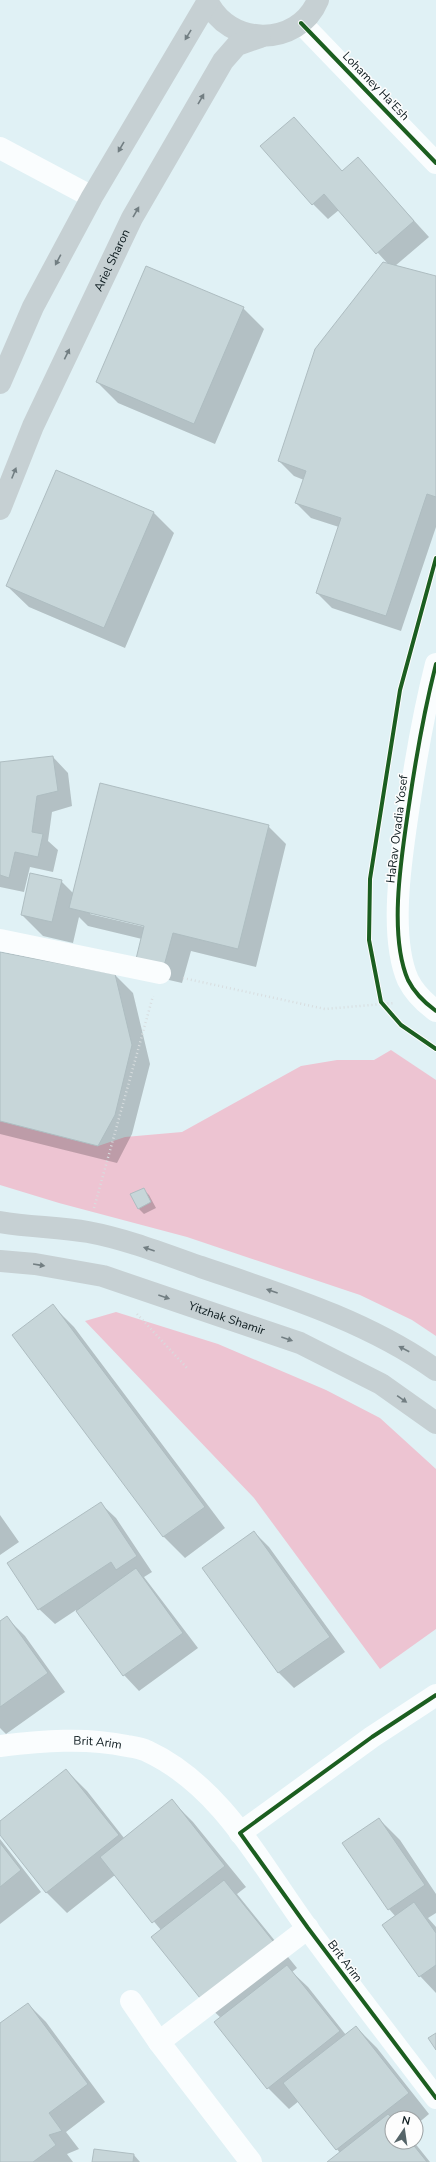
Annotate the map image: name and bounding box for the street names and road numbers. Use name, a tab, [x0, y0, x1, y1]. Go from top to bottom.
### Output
street label: Lohamey Ha'Esh	[339, 48, 413, 124]
street label: Ariel Sharon	[90, 226, 134, 294]
street label: HaRav Ovadia Yosef	[382, 773, 412, 884]
street label: Yitzhak Shamir	[185, 1297, 268, 1339]
street label: Brit Arim	[73, 1733, 123, 1753]
street label: Brit Arim	[324, 1937, 366, 1985]

